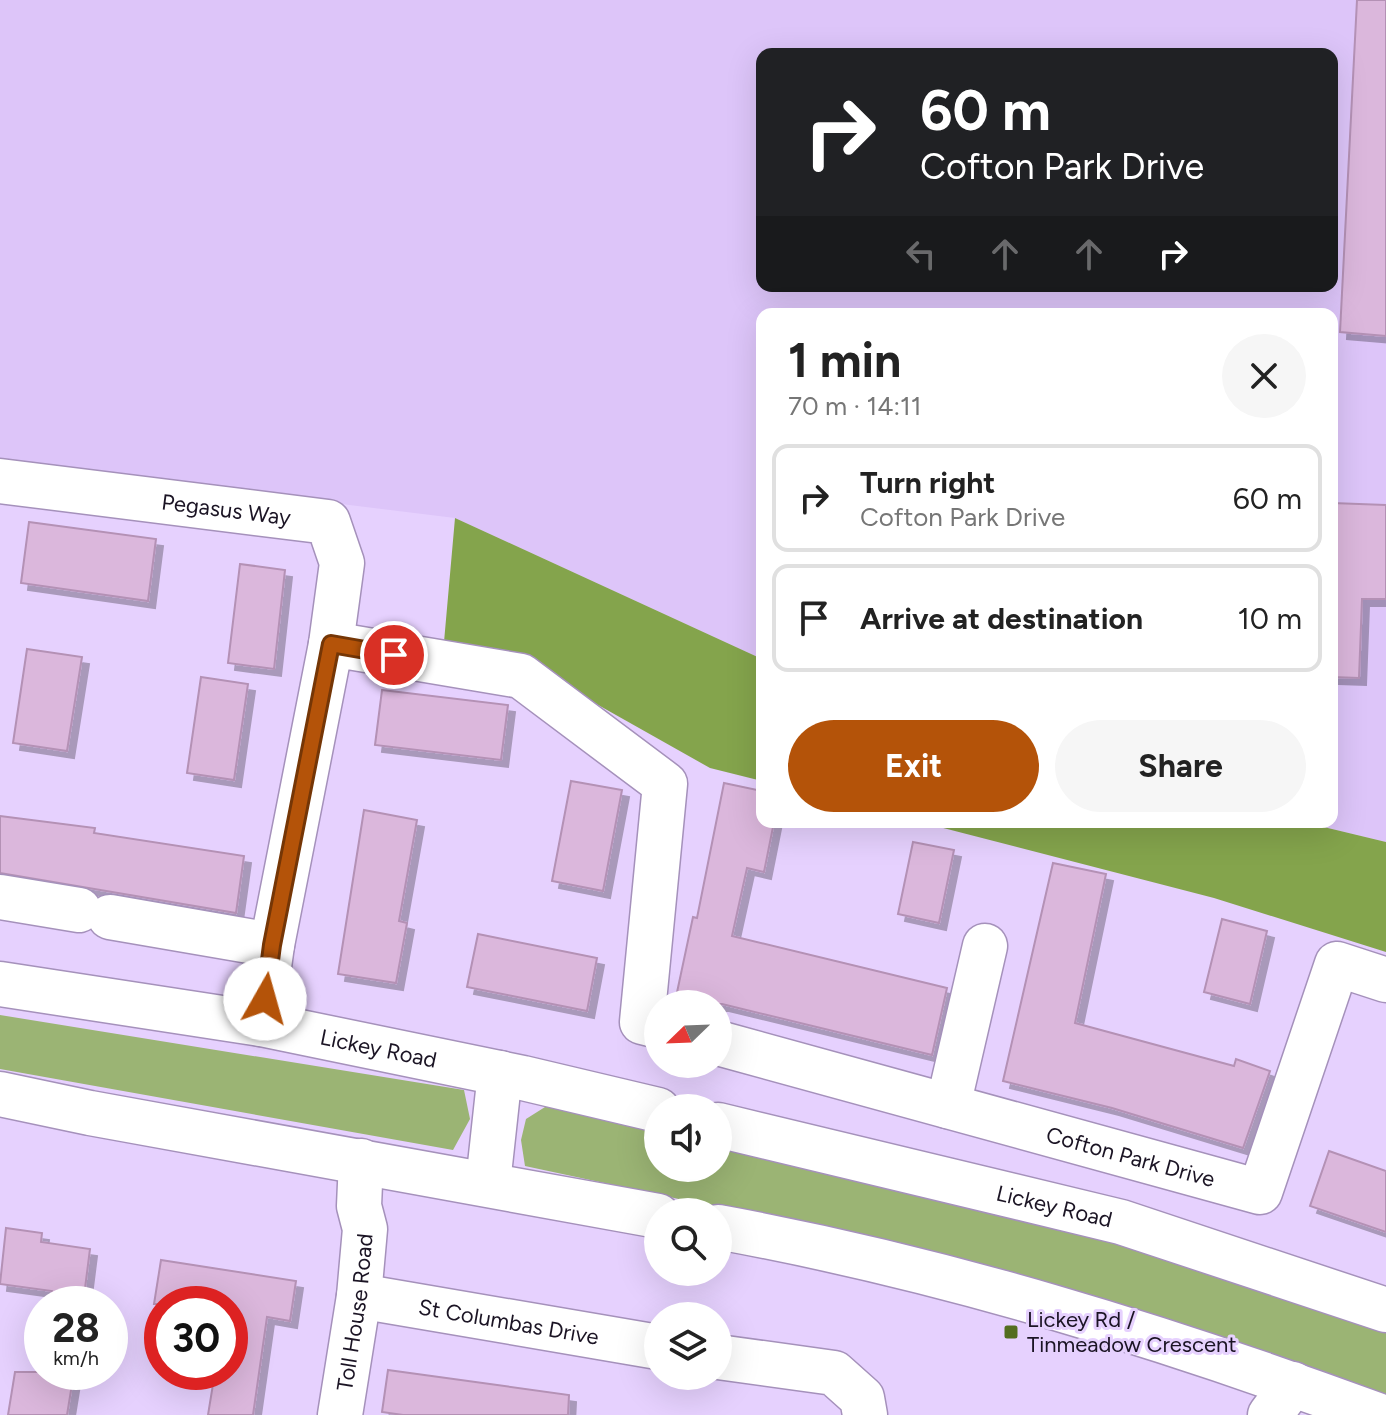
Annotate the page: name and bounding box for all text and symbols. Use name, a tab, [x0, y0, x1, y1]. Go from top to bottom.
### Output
text: 60 m	[920, 77, 1051, 144]
icon: right	[788, 80, 892, 184]
text: Cofton Park Drive	[920, 145, 1204, 188]
icon: left	[899, 232, 943, 276]
icon: ahead	[983, 232, 1027, 276]
icon: ahead	[1067, 232, 1111, 276]
icon: right	[1151, 232, 1195, 276]
text: 1 min	[788, 331, 901, 389]
button: close	[1222, 334, 1306, 418]
text: 70 m · 14:11	[788, 390, 922, 422]
text: Turn right	[860, 464, 995, 501]
icon: right	[792, 476, 836, 520]
text: 60 m	[1233, 480, 1302, 517]
street label: Pegasus Way	[160, 488, 293, 531]
text: Cofton Park Drive	[860, 501, 1065, 533]
icon: arrive	[792, 596, 836, 640]
text: Arrive at destination	[860, 600, 1143, 637]
text: 10 m	[1237, 600, 1302, 637]
pin	[360, 621, 428, 689]
icon: arrive	[372, 633, 416, 677]
button: Exit	[788, 720, 1039, 812]
button: Share	[1055, 720, 1306, 812]
position arrow	[223, 957, 307, 1041]
north arrow	[644, 990, 732, 1078]
map controls	[644, 990, 732, 1390]
street label: Lickey Road	[318, 1023, 439, 1073]
button: sound	[644, 1094, 732, 1182]
street label: Cofton Park Drive	[1043, 1120, 1218, 1192]
street label: Lickey Road	[994, 1179, 1115, 1233]
button: search	[644, 1198, 732, 1286]
street label: Toll House Road	[331, 1232, 378, 1393]
speed limit sign: 30	[144, 1286, 248, 1390]
street label: St Columbas Drive	[417, 1293, 601, 1350]
button: layers	[644, 1302, 732, 1390]
text: 28	[52, 1304, 100, 1352]
place label: Lickey Rd / Tinmeadow Crescent	[1027, 1306, 1237, 1358]
marker: Lickey Rd / Tinmeadow Crescent	[1002, 1323, 1020, 1341]
text: km/h	[53, 1346, 99, 1370]

